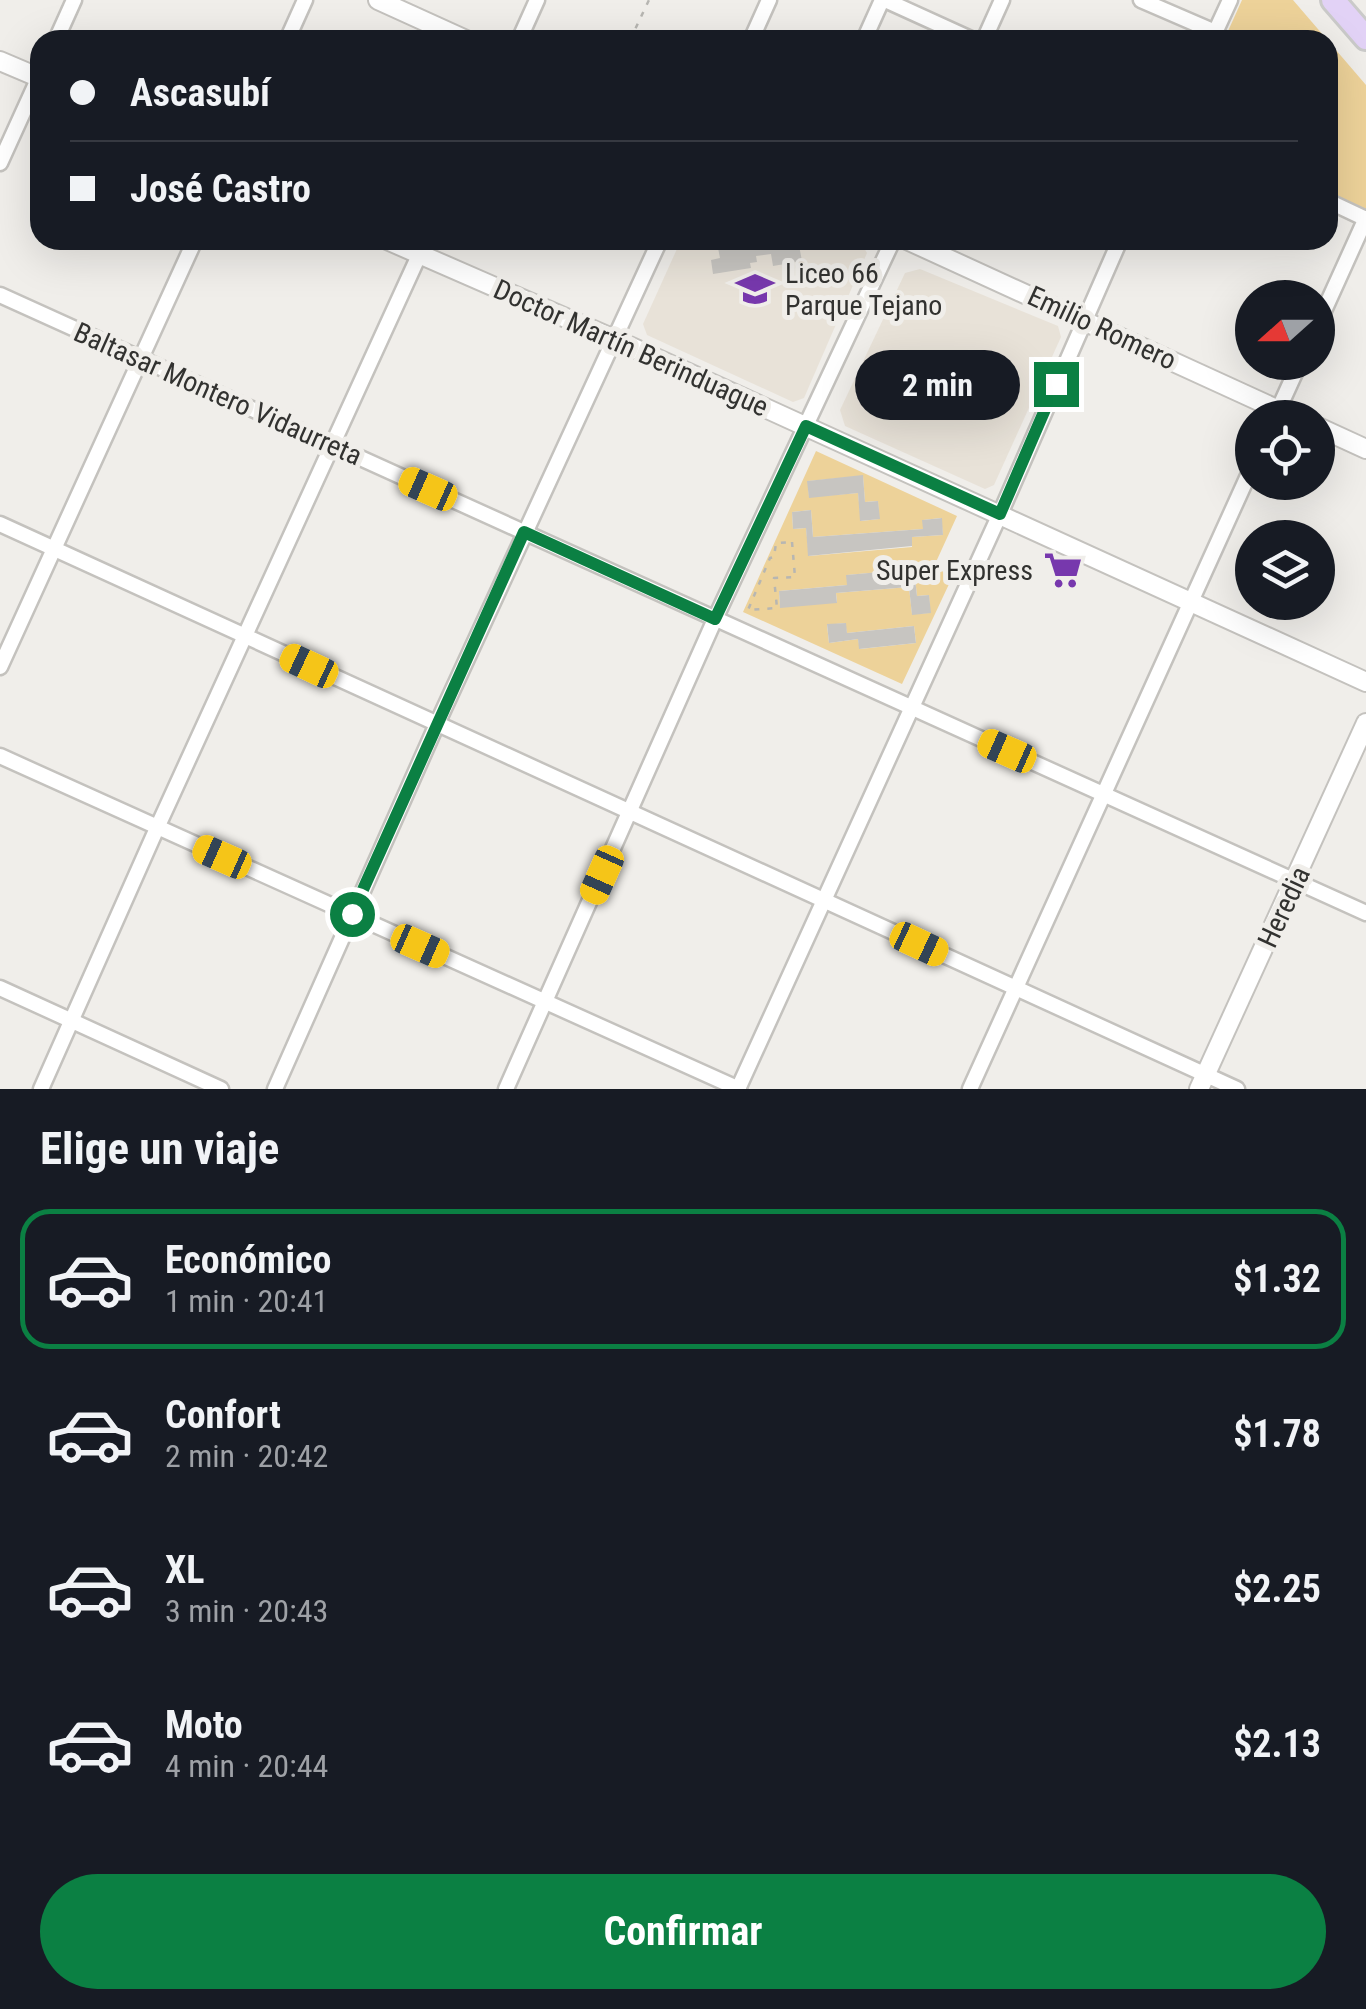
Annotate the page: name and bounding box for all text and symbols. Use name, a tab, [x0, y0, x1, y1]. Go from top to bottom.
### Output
text: Ascasubí	[130, 71, 270, 115]
text: José Castro	[130, 167, 311, 211]
place label: Liceo 66 Parque Tejano	[785, 257, 942, 322]
school or university icon: Liceo 66 Parque Tejano	[734, 268, 776, 310]
street label: Doctor Martín Berinduague	[489, 273, 773, 423]
street label: Emilio Romero	[1022, 279, 1182, 377]
north arrow	[1235, 280, 1335, 380]
map controls	[1235, 280, 1335, 620]
street label: Baltasar Montero Vidaurreta	[69, 316, 367, 472]
callout: 2 min	[856, 349, 1021, 419]
route end	[1034, 362, 1079, 407]
text: 2 min	[902, 366, 973, 404]
button: locate	[1235, 400, 1335, 500]
car	[394, 463, 462, 515]
button: layers	[1235, 520, 1335, 620]
supermarket icon: Super Express	[1042, 549, 1084, 591]
place label: Super Express	[876, 554, 1033, 587]
car	[275, 640, 343, 692]
car	[973, 725, 1041, 777]
car	[188, 831, 256, 883]
car	[576, 841, 628, 909]
street label: Heredia	[1251, 861, 1317, 953]
route start	[330, 892, 375, 937]
car	[885, 918, 953, 970]
car	[386, 920, 454, 972]
text: Elige un viaje	[40, 1122, 279, 1175]
icon: car	[45, 1234, 135, 1324]
text: Económico	[165, 1238, 331, 1282]
text: $1.32	[1233, 1257, 1321, 1301]
text: 1 min · 20:41	[165, 1282, 328, 1320]
icon: car	[45, 1389, 135, 1479]
text: Confort	[165, 1393, 281, 1437]
text: $1.78	[1233, 1412, 1321, 1456]
text: 2 min · 20:42	[165, 1437, 328, 1475]
icon: car	[45, 1544, 135, 1634]
text: XL	[165, 1548, 204, 1592]
text: $2.25	[1233, 1567, 1321, 1611]
text: 3 min · 20:43	[165, 1592, 328, 1630]
icon: car	[45, 1699, 135, 1789]
text: Moto	[165, 1703, 243, 1747]
text: $2.13	[1233, 1722, 1321, 1766]
text: 4 min · 20:44	[165, 1747, 328, 1785]
button: Confirmar	[40, 1874, 1326, 1989]

